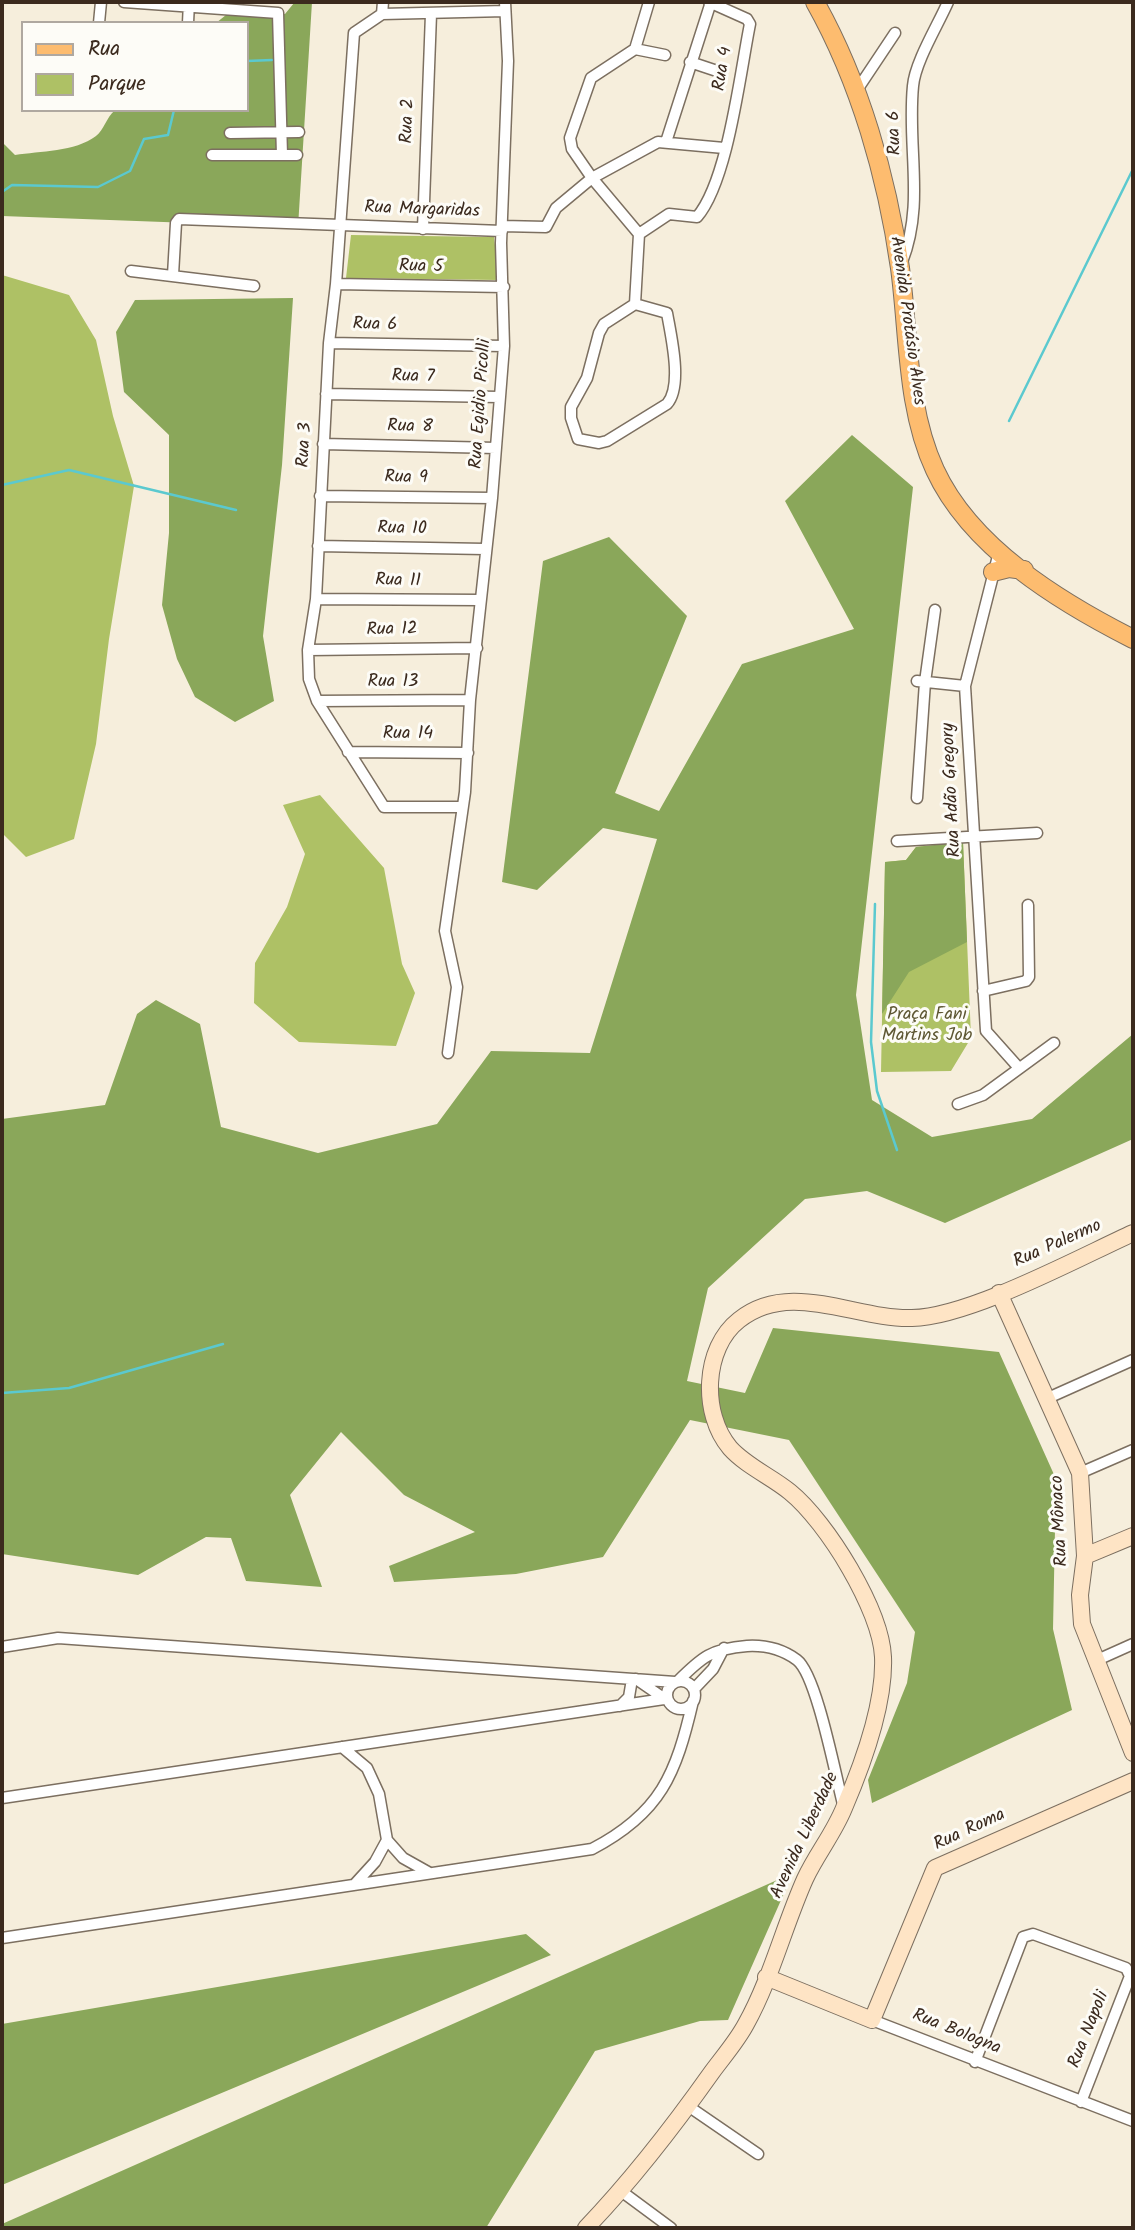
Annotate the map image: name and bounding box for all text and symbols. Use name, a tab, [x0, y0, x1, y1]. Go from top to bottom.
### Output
legend	[21, 21, 248, 112]
text: Rua	[88, 33, 120, 66]
street label: Rua 4	[710, 45, 738, 93]
text: Parque	[88, 68, 146, 101]
street label: Rua 2	[397, 98, 421, 144]
street label: Rua 6	[884, 110, 908, 156]
street label: Rua Margaridas	[364, 198, 480, 224]
street label: Avenida Protásio Alves	[883, 235, 929, 407]
street label: Rua 5	[399, 257, 443, 279]
street label: Rua 6	[352, 315, 398, 337]
street label: Rua Egidio Picolli	[467, 338, 497, 470]
street label: Rua 7	[391, 367, 435, 389]
street label: Rua 8	[387, 417, 433, 439]
street label: Rua 3	[294, 422, 318, 468]
street label: Rua 9	[384, 468, 428, 490]
street label: Rua 10	[377, 519, 427, 541]
street label: Rua 11	[375, 571, 421, 593]
street label: Rua 12	[366, 620, 418, 642]
street label: Rua 13	[368, 672, 418, 694]
street label: Rua Adão Gregory	[939, 722, 967, 858]
street label: Rua 14	[383, 724, 433, 746]
park label: Praça Fani Martins Job	[882, 1005, 972, 1048]
street label: Rua Palermo	[1011, 1216, 1105, 1274]
street label: Rua Mônaco	[1048, 1475, 1074, 1567]
street label: Avenida Liberdade	[767, 1769, 845, 1903]
street label: Rua Roma	[931, 1805, 1009, 1857]
street label: Rua Napoli	[1065, 1988, 1115, 2072]
street label: Rua Bologna	[909, 2005, 1003, 2061]

